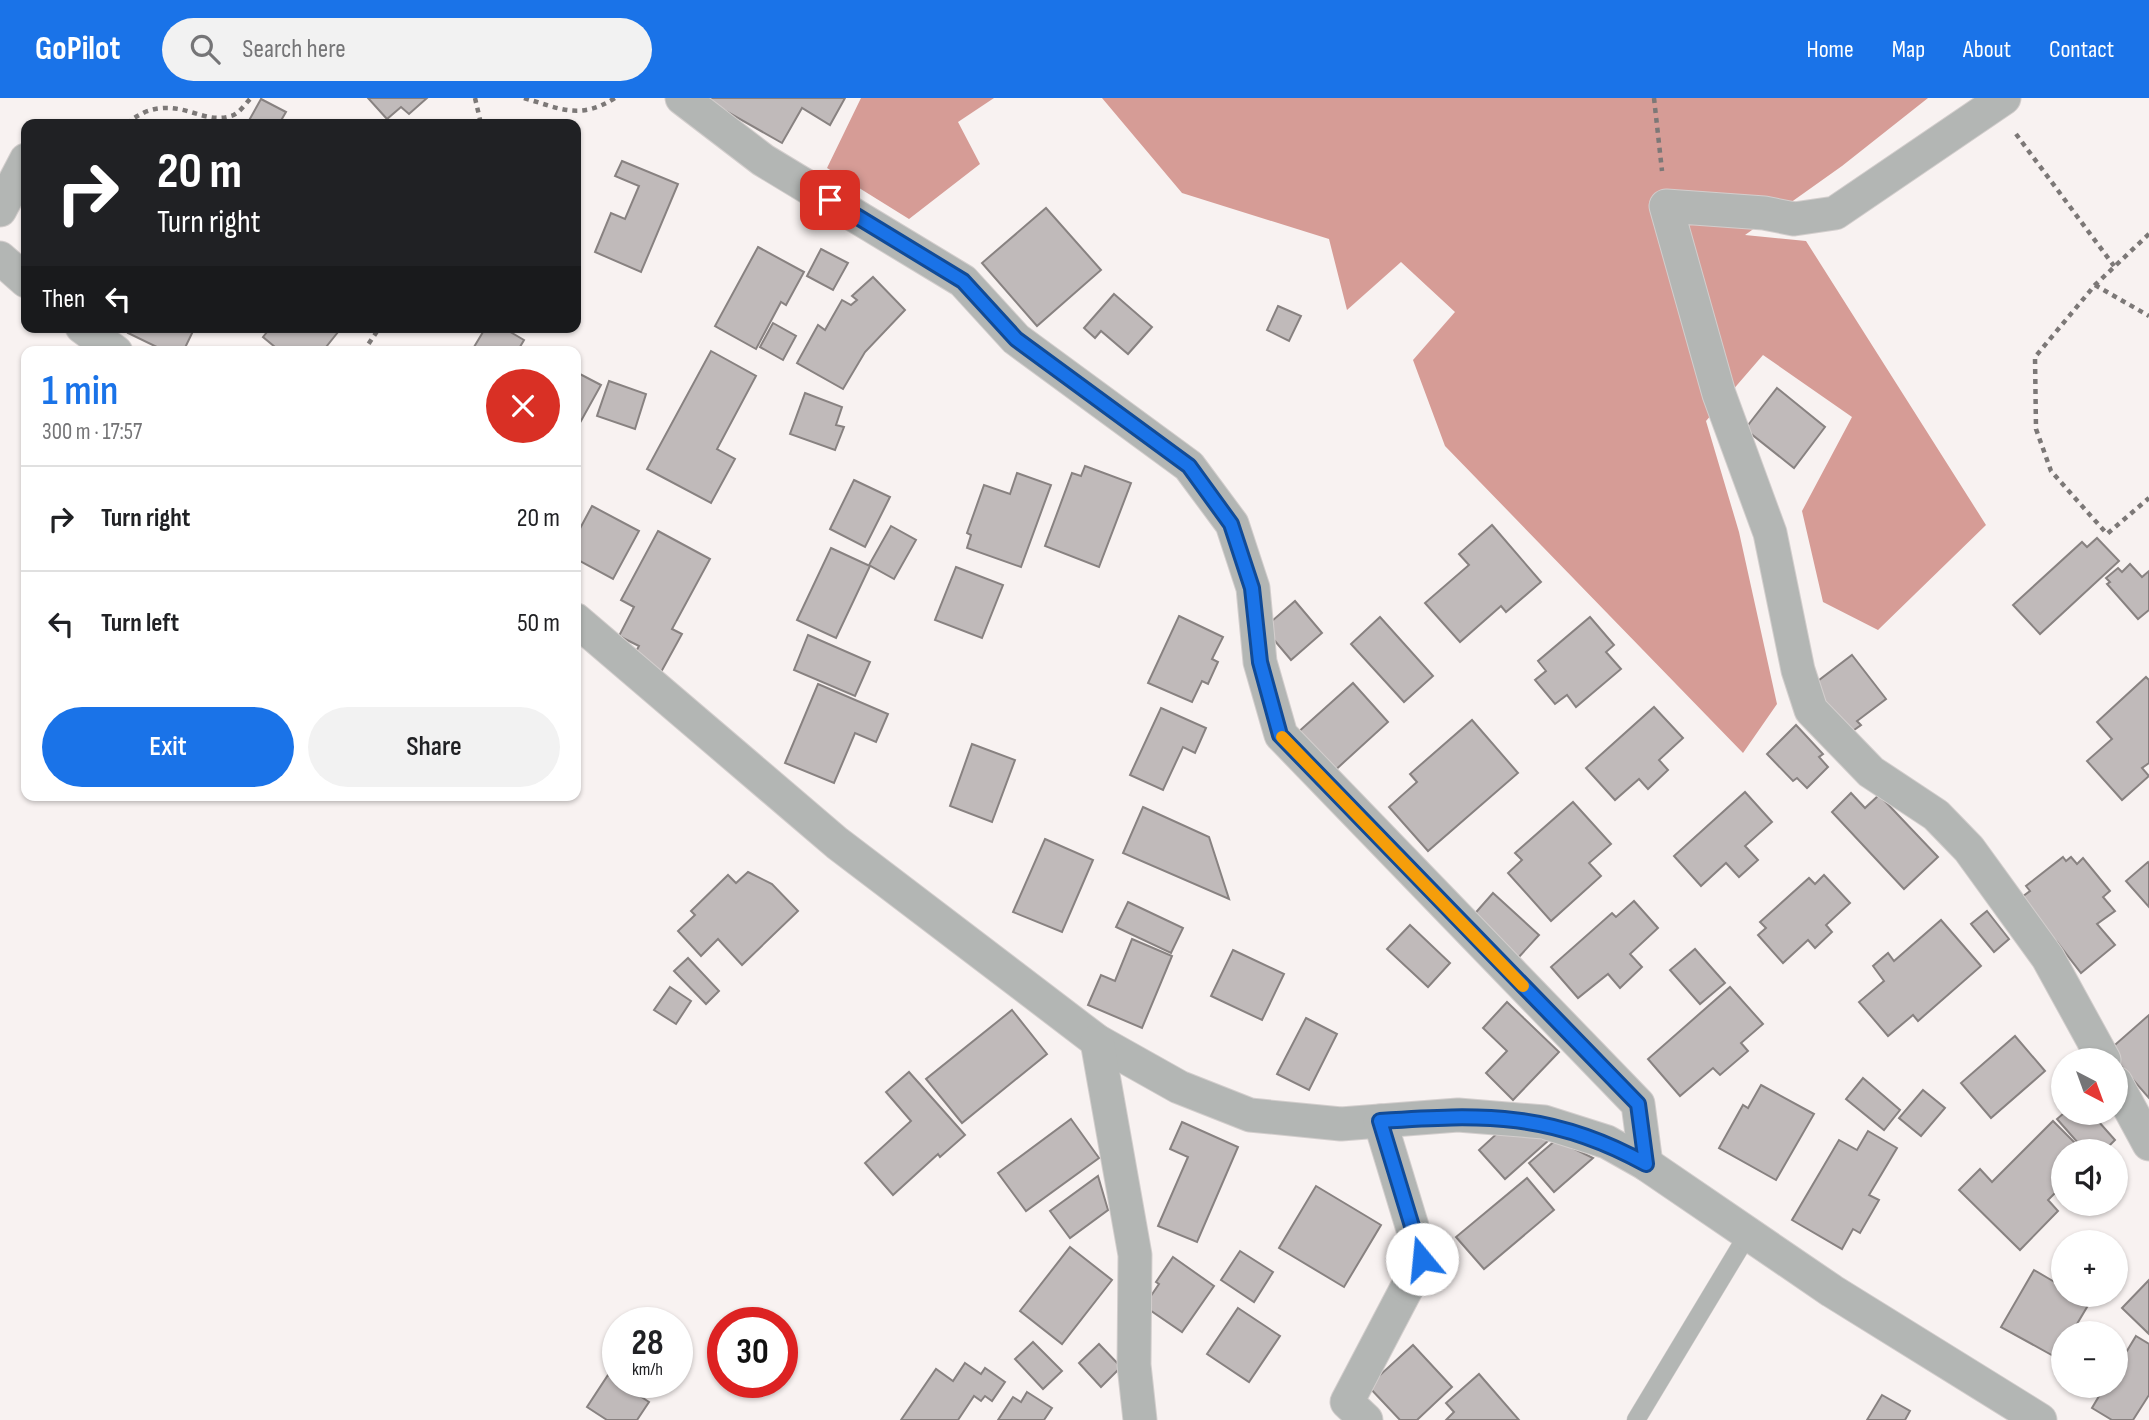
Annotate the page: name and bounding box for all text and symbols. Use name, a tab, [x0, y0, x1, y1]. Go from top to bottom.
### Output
search box	[162, 18, 652, 81]
text: GoPilot	[35, 29, 120, 69]
icon: search	[186, 30, 224, 68]
text: Search here	[242, 34, 346, 65]
text: Home	[1806, 35, 1854, 64]
text: Map	[1892, 35, 1925, 64]
text: About	[1963, 35, 2011, 64]
text: Contact	[2049, 35, 2114, 64]
text: 20 m	[157, 143, 242, 202]
icon: right	[42, 147, 133, 238]
pin	[800, 170, 860, 230]
icon: arrive	[811, 181, 849, 219]
text: Turn right	[157, 203, 261, 242]
icon: left	[99, 280, 137, 318]
text: Then	[42, 284, 85, 315]
text: 1 min	[42, 366, 118, 417]
button: close	[486, 369, 560, 443]
text: 300 m · 17:57	[42, 418, 142, 446]
icon: right	[42, 500, 80, 538]
text: Turn right	[101, 503, 190, 534]
text: 20 m	[517, 503, 560, 534]
icon: left	[42, 605, 80, 643]
text: Turn left	[101, 608, 179, 639]
text: 50 m	[517, 608, 560, 639]
button: Exit	[42, 707, 294, 787]
button: Share	[308, 707, 560, 787]
north arrow	[2051, 1048, 2128, 1125]
map controls	[2051, 1048, 2128, 1398]
button: sound	[2051, 1139, 2128, 1216]
position arrow	[1385, 1222, 1459, 1296]
button: +	[2051, 1230, 2128, 1307]
speed limit sign: 30	[707, 1307, 798, 1398]
button: −	[2051, 1321, 2128, 1398]
text: 28	[632, 1322, 663, 1365]
text: km/h	[632, 1359, 663, 1380]

